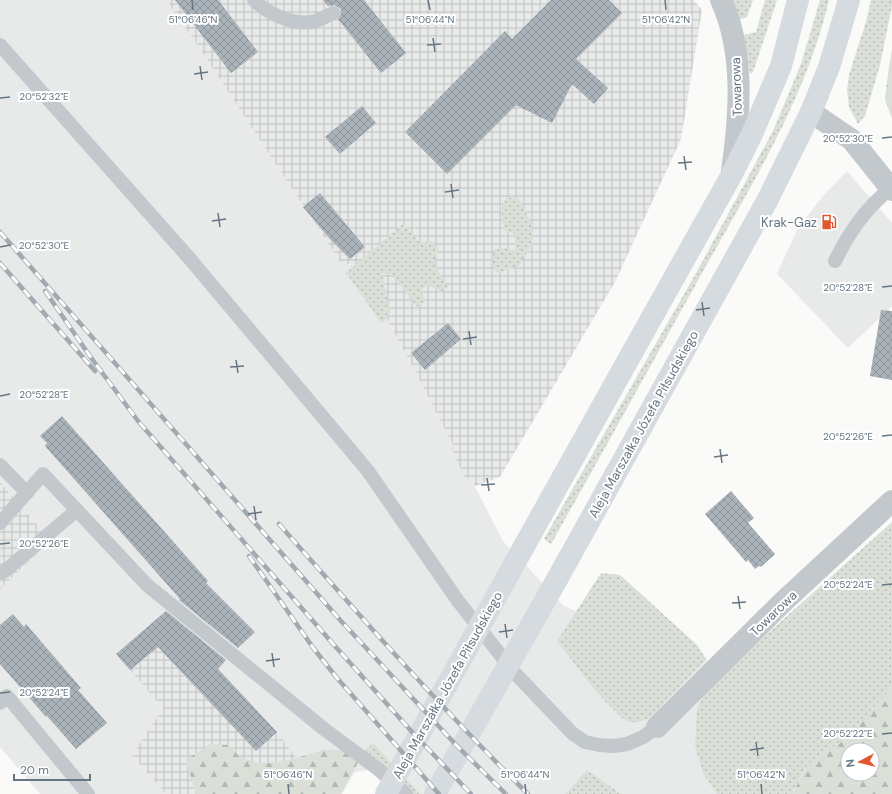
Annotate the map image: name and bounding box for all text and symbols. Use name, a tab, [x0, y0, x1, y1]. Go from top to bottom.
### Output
text: 51°06'46"N	[169, 13, 218, 26]
text: 51°06'44"N	[406, 13, 454, 26]
text: 51°06'42"N	[642, 13, 690, 26]
street label: Towarowa	[727, 57, 746, 117]
text: 20°52'32"E	[19, 90, 69, 103]
text: 20°52'30"E	[823, 132, 874, 145]
fuel station icon: Krak-Gaz	[820, 213, 838, 231]
place label: Krak-Gaz	[761, 214, 817, 231]
text: 20°52'30"E	[19, 239, 70, 252]
text: 20°52'28"E	[823, 281, 873, 294]
street label: Aleja Marszałka Józefa Piłsudskiego	[585, 327, 702, 521]
text: 20°52'28"E	[19, 388, 69, 401]
text: 20°52'26"E	[823, 430, 873, 443]
text: 20°52'26"E	[19, 537, 69, 550]
text: 20°52'24"E	[823, 578, 873, 591]
street label: Towarowa	[746, 587, 801, 640]
street label: Aleja Marszałka Józefa Piłsudskiego	[389, 588, 506, 782]
text: 20°52'24"E	[19, 686, 69, 699]
text: 20°52'22"E	[823, 727, 873, 740]
north arrow	[840, 742, 880, 782]
scale bar	[14, 756, 90, 782]
text: N	[843, 758, 858, 768]
text: 20 m	[20, 762, 49, 778]
text: 51°06'46"N	[264, 768, 313, 781]
text: 51°06'44"N	[501, 768, 549, 781]
text: 51°06'42"N	[737, 768, 785, 781]

